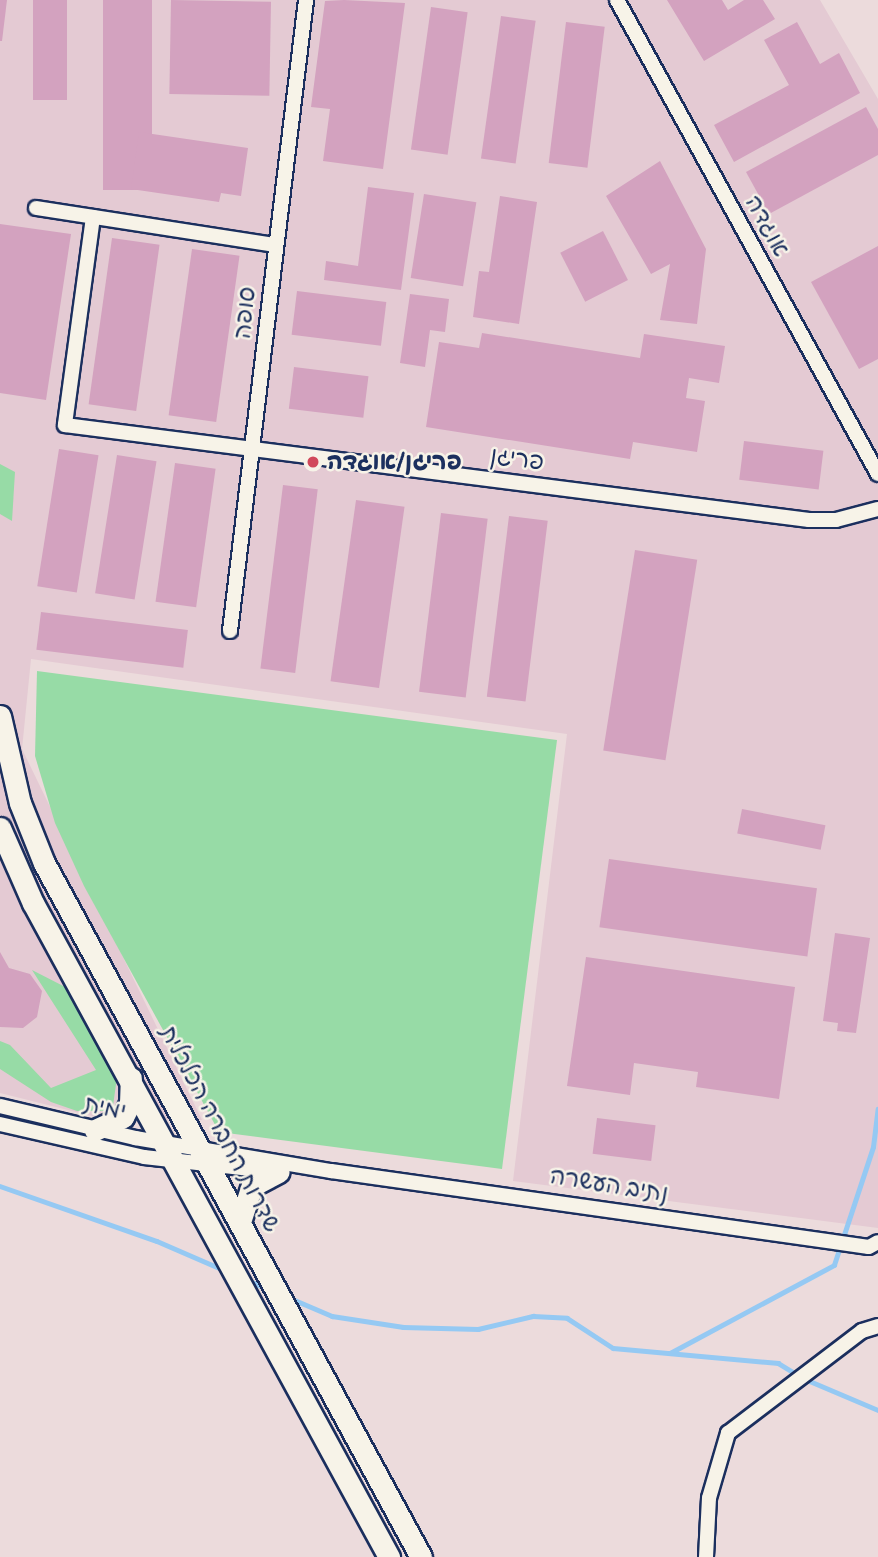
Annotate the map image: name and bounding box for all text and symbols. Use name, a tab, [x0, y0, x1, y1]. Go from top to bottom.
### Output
street label: אוגדה	[738, 190, 796, 262]
street label: סופה	[228, 285, 262, 341]
street label: פריגן	[488, 441, 546, 477]
place label: פריגן/אוגדה	[327, 448, 462, 476]
marker: פריגן/אוגדה	[305, 454, 321, 470]
street label: שדרות החברה הכלכלית	[153, 1021, 287, 1237]
street label: ימית	[81, 1089, 129, 1127]
street label: נתיב העשרה	[548, 1161, 670, 1209]

